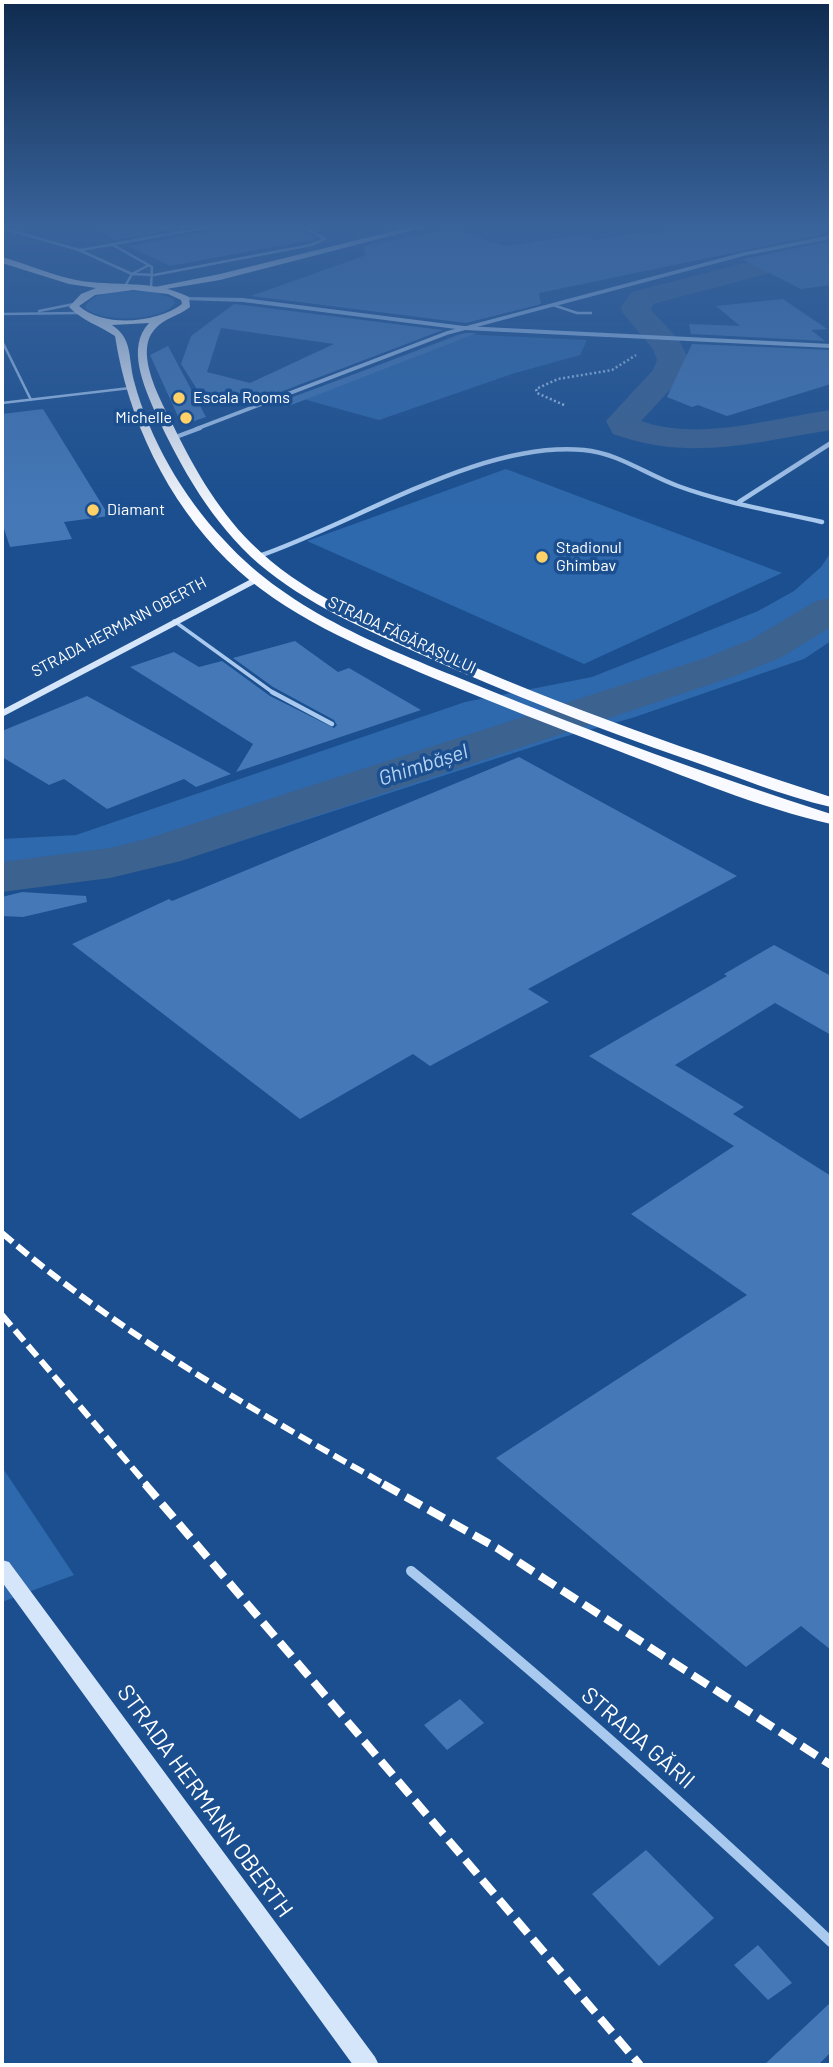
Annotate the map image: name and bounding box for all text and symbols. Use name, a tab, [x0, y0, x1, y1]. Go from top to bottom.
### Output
place label: Escala Rooms	[193, 388, 290, 408]
marker: Escala Rooms	[171, 390, 187, 406]
place label: Michelle	[115, 408, 172, 428]
marker: Michelle	[178, 410, 194, 426]
place label: Diamant	[107, 500, 165, 520]
marker: Diamant	[85, 502, 101, 518]
place label: Stadionul Ghimbav	[556, 538, 622, 576]
marker: Stadionul Ghimbav	[534, 549, 550, 565]
street label: STRADA HERMANN OBERTH	[28, 573, 210, 681]
street label: STRADA FĂGĂRAȘULUI	[325, 592, 479, 678]
water label: Ghimbășel	[375, 739, 471, 791]
street label: STRADA HERMANN OBERTH	[111, 1679, 299, 1923]
street label: STRADA GĂRII	[576, 1681, 700, 1795]

